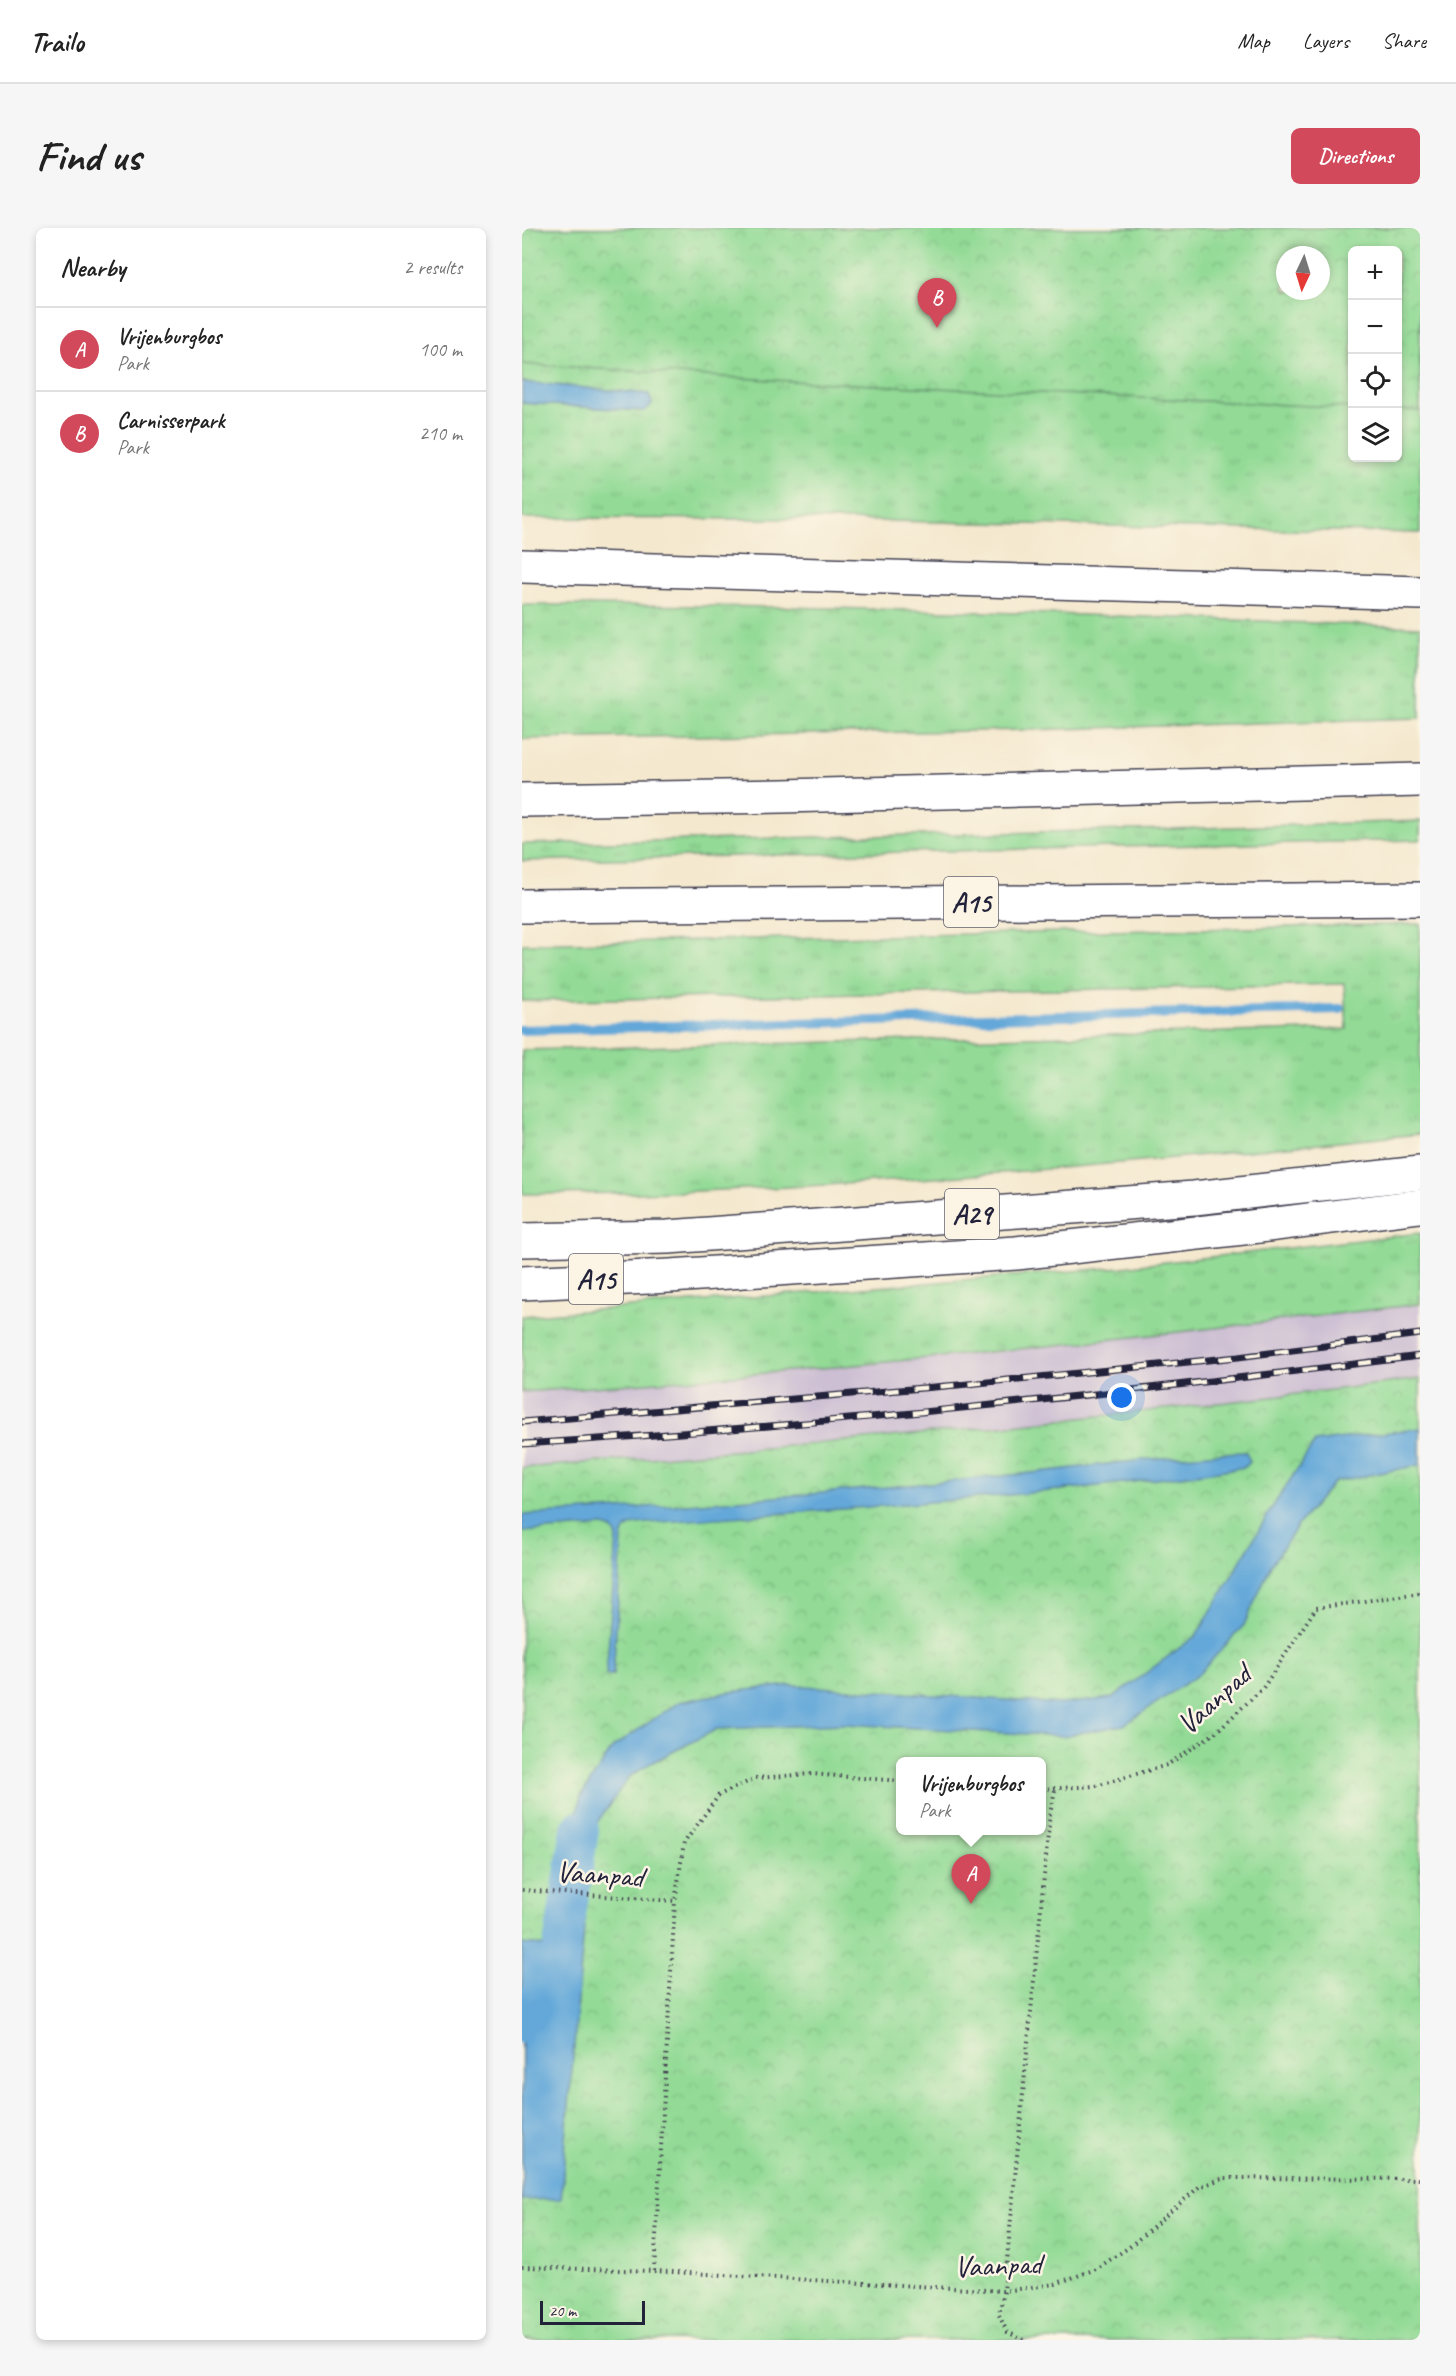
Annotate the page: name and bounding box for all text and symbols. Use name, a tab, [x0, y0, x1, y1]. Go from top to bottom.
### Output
text: Trailo	[30, 24, 84, 59]
text: Map	[1237, 28, 1270, 54]
text: Layers	[1303, 28, 1349, 54]
text: Share	[1382, 28, 1426, 54]
button: Directions	[1291, 128, 1420, 184]
text: Find us	[36, 130, 141, 183]
north arrow	[1276, 246, 1330, 300]
map controls	[1348, 246, 1402, 462]
button: +	[1348, 246, 1402, 300]
text: Nearby	[60, 251, 125, 284]
text: 2 results	[403, 255, 462, 280]
pin: B	[918, 279, 956, 328]
button: −	[1348, 300, 1402, 354]
text: Vrijenburgbos	[117, 323, 221, 351]
text: A	[74, 337, 85, 362]
text: 100 m	[419, 337, 462, 362]
text: Park	[117, 351, 149, 376]
button: locate	[1348, 354, 1402, 408]
text: Carnisserpark	[117, 407, 225, 435]
button: layers	[1348, 408, 1402, 462]
text: B	[74, 421, 85, 446]
text: 210 m	[419, 421, 462, 446]
text: Park	[117, 435, 149, 460]
road number: A15	[944, 877, 998, 927]
road number: A29	[945, 1189, 999, 1239]
road number: A15	[569, 1254, 623, 1304]
your location	[1107, 1383, 1136, 1412]
street label: Vaanpad	[1169, 1653, 1262, 1742]
popup	[896, 1757, 1046, 1835]
text: Vrijenburgbos	[919, 1770, 1023, 1798]
text: Park	[919, 1798, 951, 1823]
street label: Vaanpad	[555, 1852, 649, 1896]
pin: A	[952, 1854, 990, 1904]
street label: Vaanpad	[954, 2244, 1046, 2286]
scale bar	[540, 2298, 645, 2326]
text: 20 m	[549, 2301, 576, 2321]

